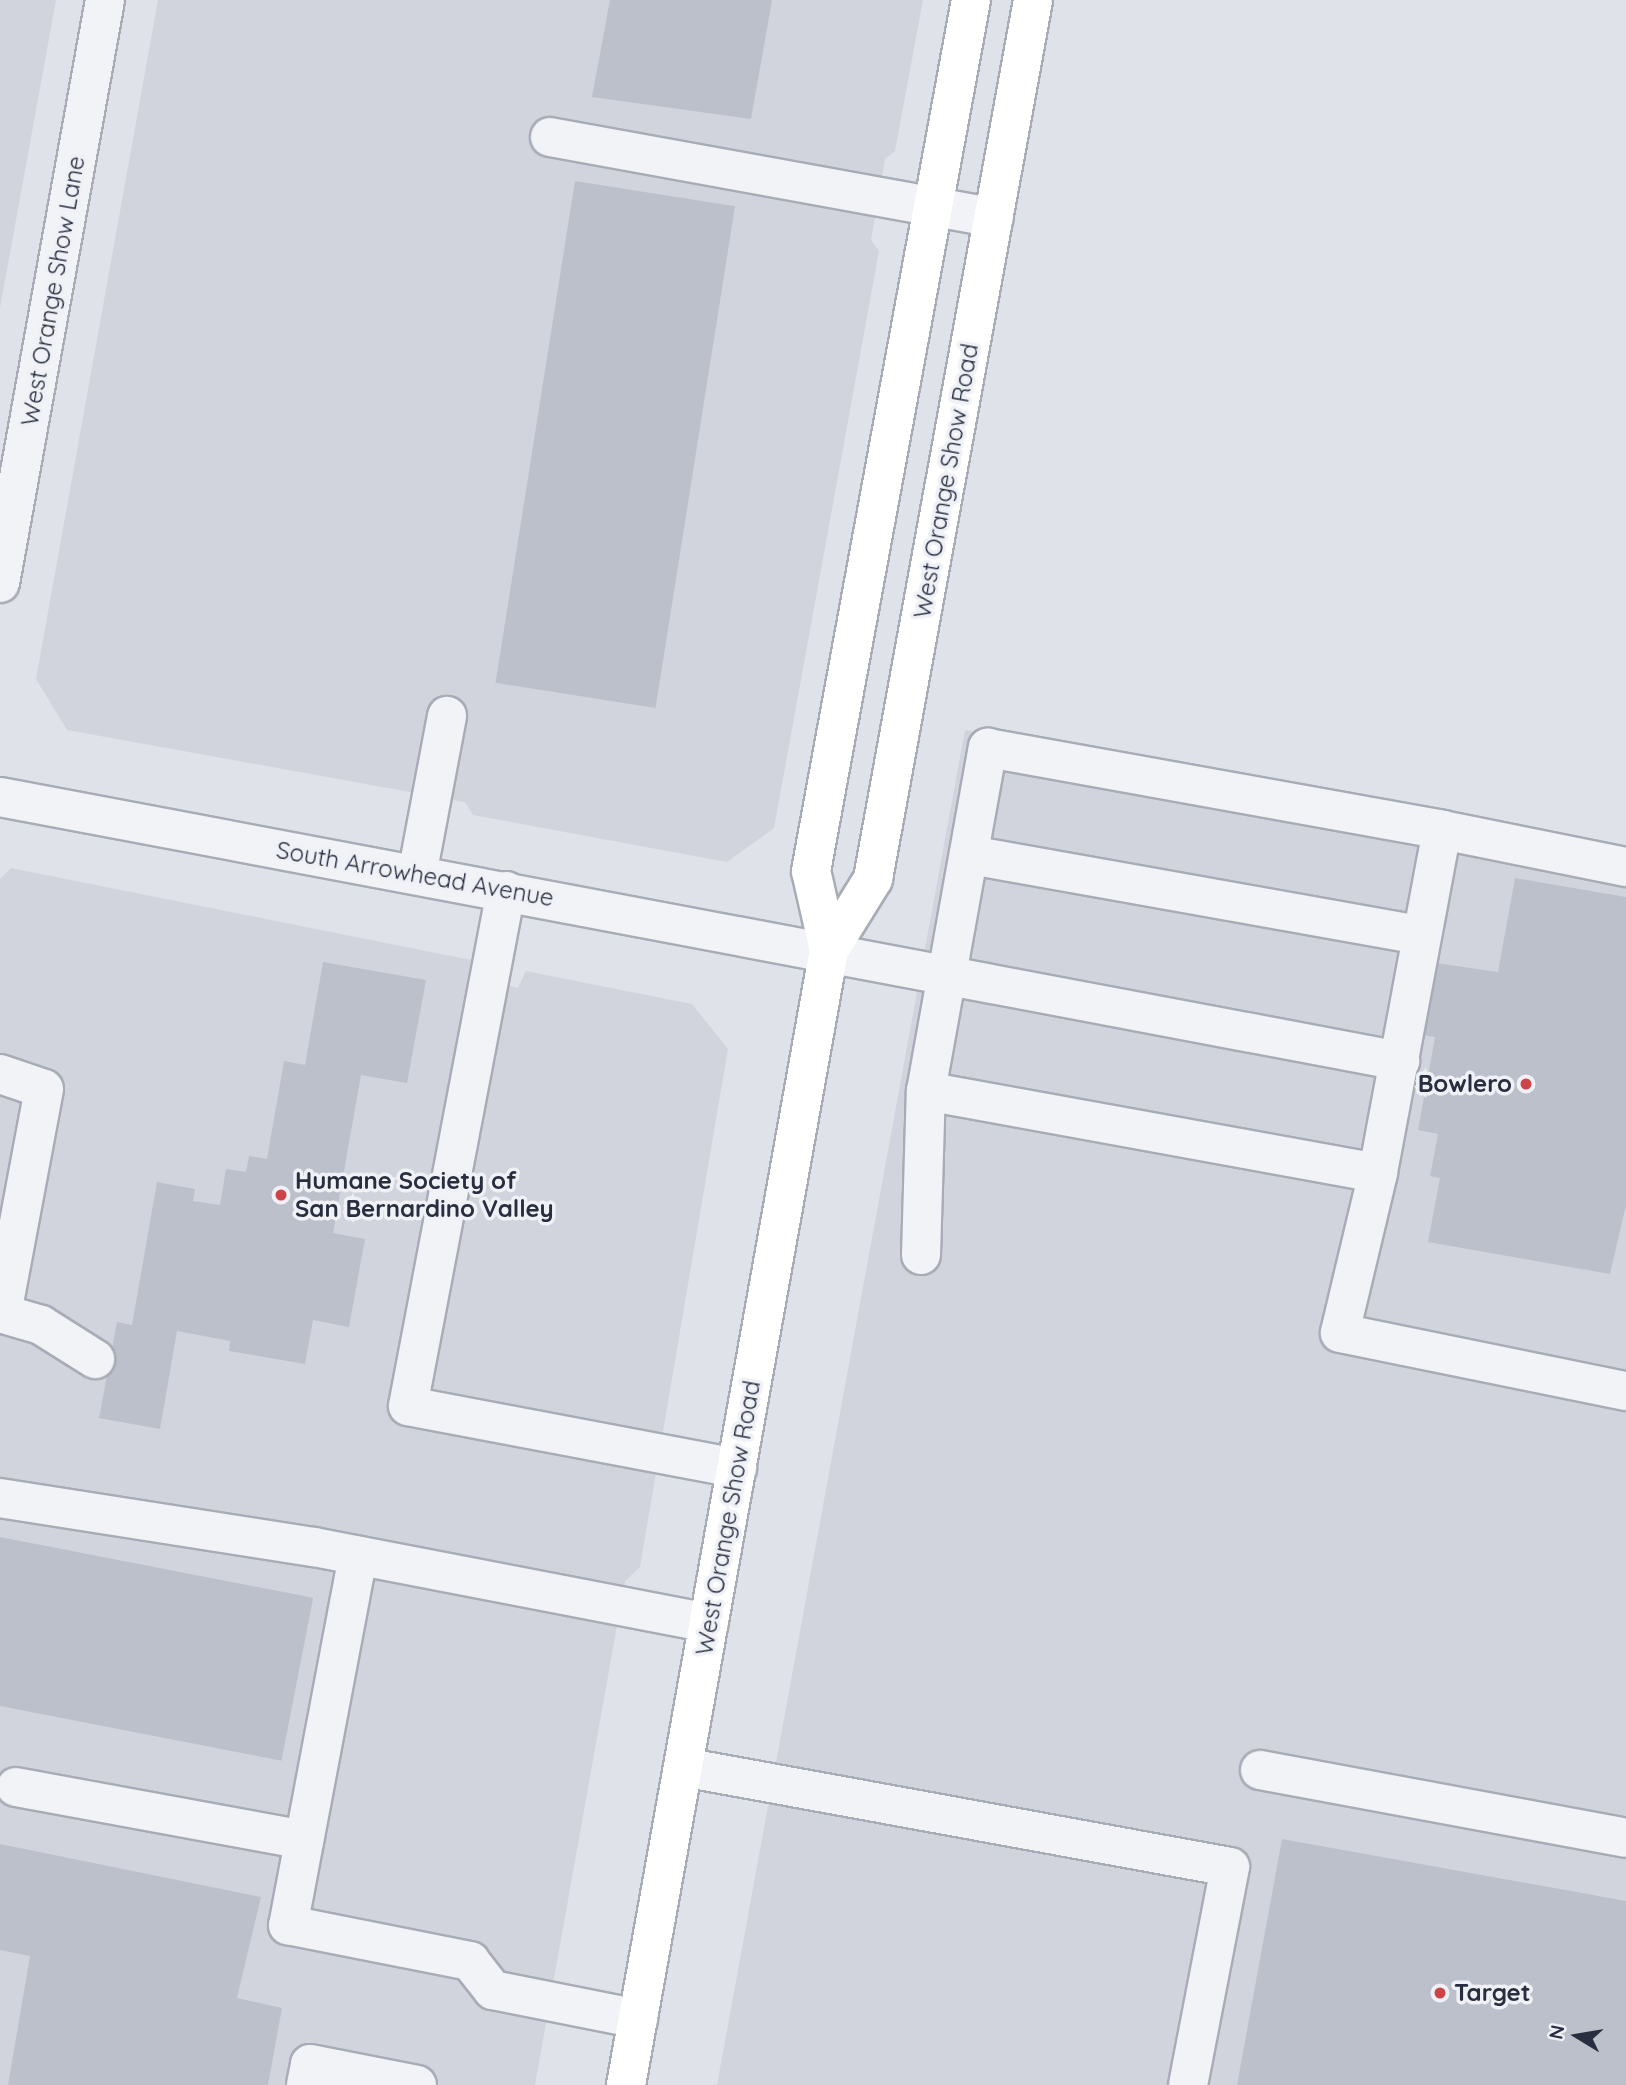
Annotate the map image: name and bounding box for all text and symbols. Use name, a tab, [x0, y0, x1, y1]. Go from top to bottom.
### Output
street label: West Orange Show Lane	[15, 154, 91, 428]
street label: West Orange Show Road	[908, 341, 984, 621]
street label: South Arrowhead Avenue	[274, 835, 556, 913]
place label: Bowlero	[1418, 1070, 1512, 1098]
marker: Bowlero	[1518, 1076, 1534, 1092]
place label: Humane Society of San Bernardino Valley	[295, 1167, 554, 1223]
marker: Humane Society of San Bernardino Valley	[273, 1187, 289, 1203]
street label: West Orange Show Road	[690, 1378, 766, 1658]
place label: Target	[1454, 1979, 1531, 2007]
marker: Target	[1432, 1985, 1448, 2001]
north arrow	[1542, 2001, 1612, 2071]
text: N	[1543, 2023, 1569, 2041]

